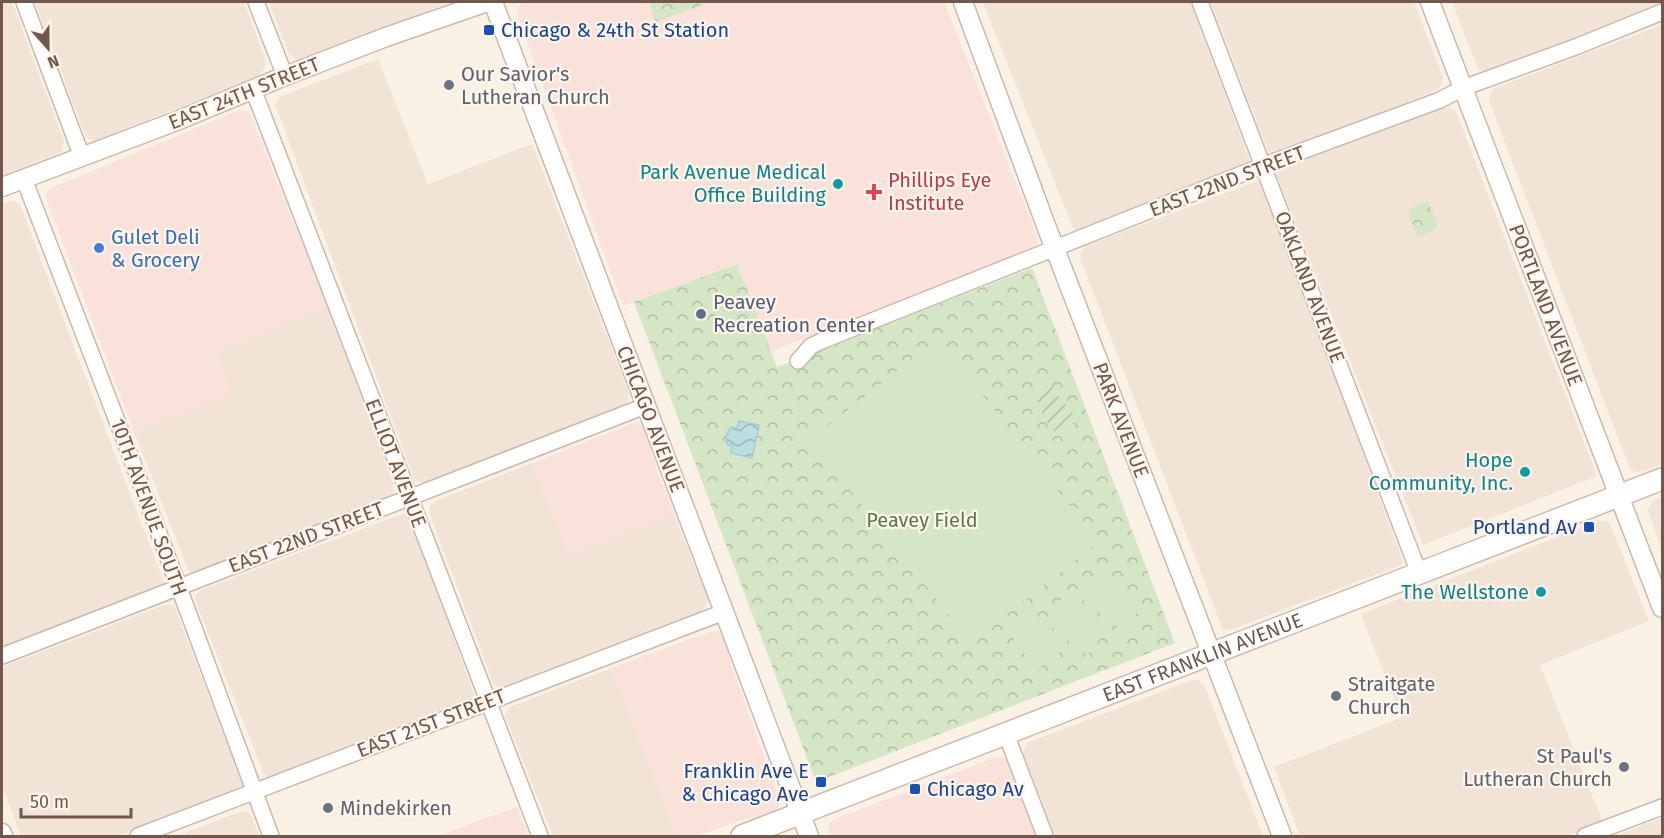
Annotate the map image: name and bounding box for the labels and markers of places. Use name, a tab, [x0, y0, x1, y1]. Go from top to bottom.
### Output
place label: Chicago & 24th St Station	[501, 18, 729, 42]
marker: Chicago & 24th St Station	[482, 23, 496, 37]
place label: Our Savior's Lutheran Church	[461, 62, 610, 109]
marker: Our Savior's Lutheran Church	[442, 78, 456, 92]
place label: Park Avenue Medical Office Building	[640, 160, 827, 207]
place label: Phillips Eye Institute	[888, 168, 991, 215]
marker: Park Avenue Medical Office Building	[831, 177, 845, 191]
marker: Phillips Eye Institute	[865, 183, 883, 201]
place label: Gulet Deli & Grocery	[111, 225, 200, 272]
marker: Gulet Deli & Grocery	[92, 241, 106, 255]
place label: Peavey Recreation Center	[713, 290, 875, 337]
marker: Peavey Recreation Center	[694, 307, 708, 321]
place label: Hope Community, Inc.	[1369, 448, 1513, 495]
marker: Hope Community, Inc.	[1518, 465, 1532, 479]
place label: Portland Av	[1473, 515, 1577, 539]
marker: Portland Av	[1582, 520, 1596, 534]
place label: The Wellstone	[1401, 580, 1529, 604]
marker: The Wellstone	[1534, 585, 1548, 599]
place label: Straitgate Church	[1348, 672, 1435, 719]
marker: Straitgate Church	[1329, 689, 1343, 703]
place label: St Paul's Lutheran Church	[1463, 744, 1612, 791]
place label: Franklin Ave E & Chicago Ave	[682, 759, 809, 806]
marker: St Paul's Lutheran Church	[1617, 760, 1631, 774]
marker: Franklin Ave E & Chicago Ave	[814, 775, 828, 789]
place label: Chicago Av	[927, 777, 1024, 801]
marker: Chicago Av	[908, 782, 922, 796]
place label: Mindekirken	[340, 796, 452, 820]
marker: Mindekirken	[321, 801, 335, 815]

